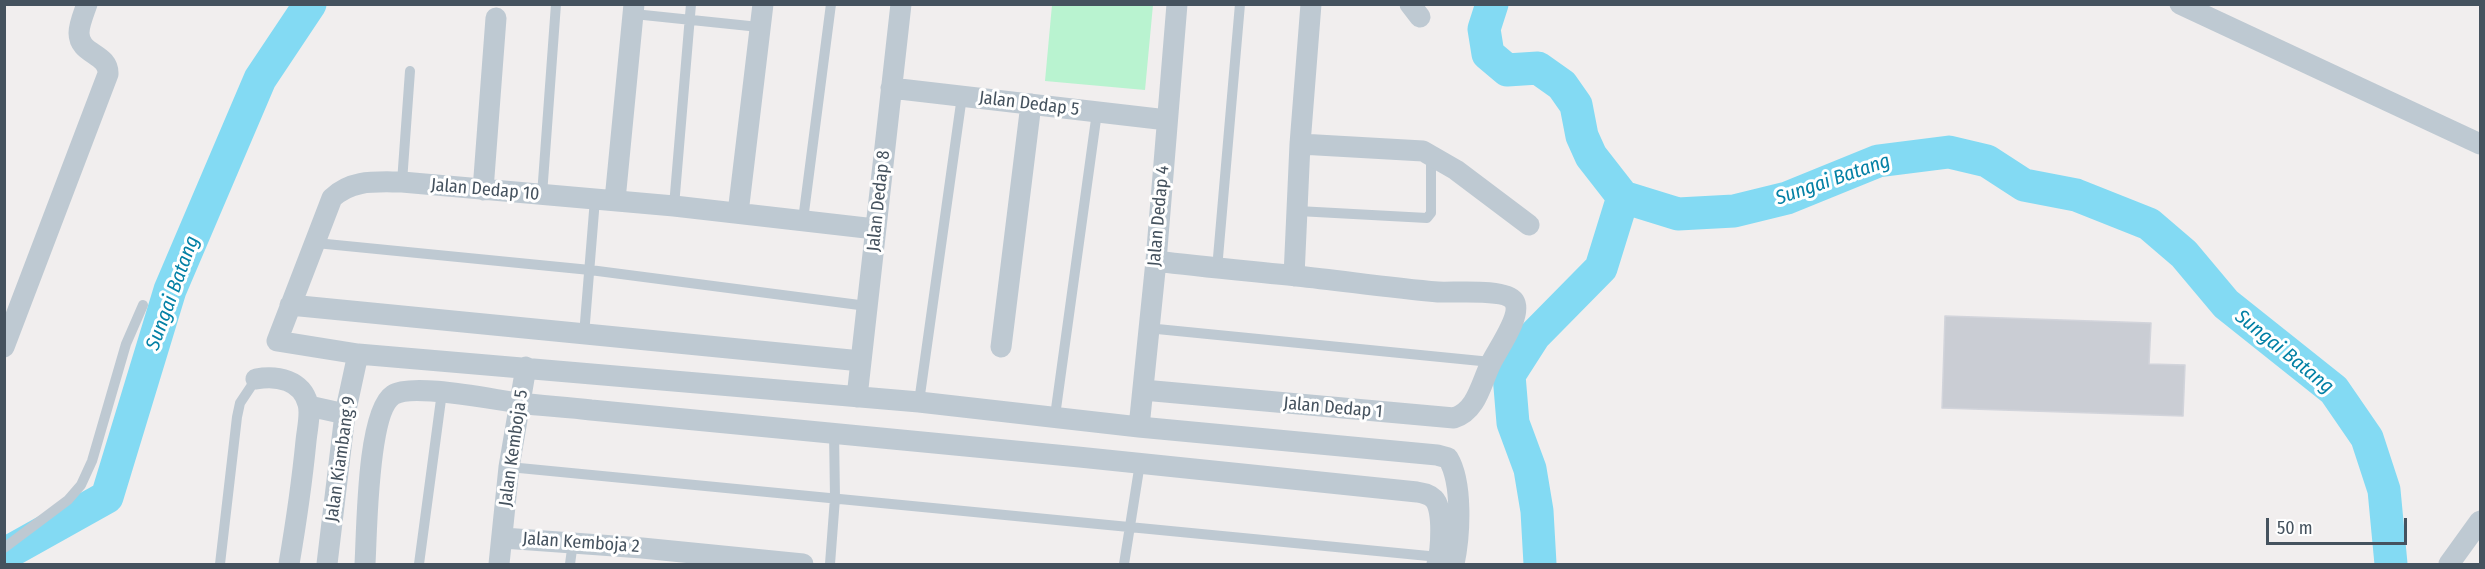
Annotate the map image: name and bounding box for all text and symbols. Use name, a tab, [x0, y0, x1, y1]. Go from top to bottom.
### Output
street label: Jalan Dedap 5	[978, 87, 1080, 121]
street label: Jalan Dedap 8	[863, 149, 895, 253]
water label: Sungai Batang	[1772, 149, 1894, 211]
street label: Jalan Dedap 4	[1144, 165, 1174, 267]
street label: Jalan Dedap 10	[430, 175, 540, 205]
water label: Sungai Batang	[141, 233, 205, 353]
water label: Sungai Batang	[2230, 305, 2338, 399]
street label: Jalan Kemboja 5	[495, 388, 533, 508]
street label: Jalan Dedap 1	[1283, 393, 1383, 423]
street label: Jalan Kiambang 9	[321, 395, 361, 523]
scale bar	[2269, 506, 2410, 544]
text: 50 m	[2277, 517, 2313, 539]
street label: Jalan Kemboja 2	[522, 528, 640, 558]

